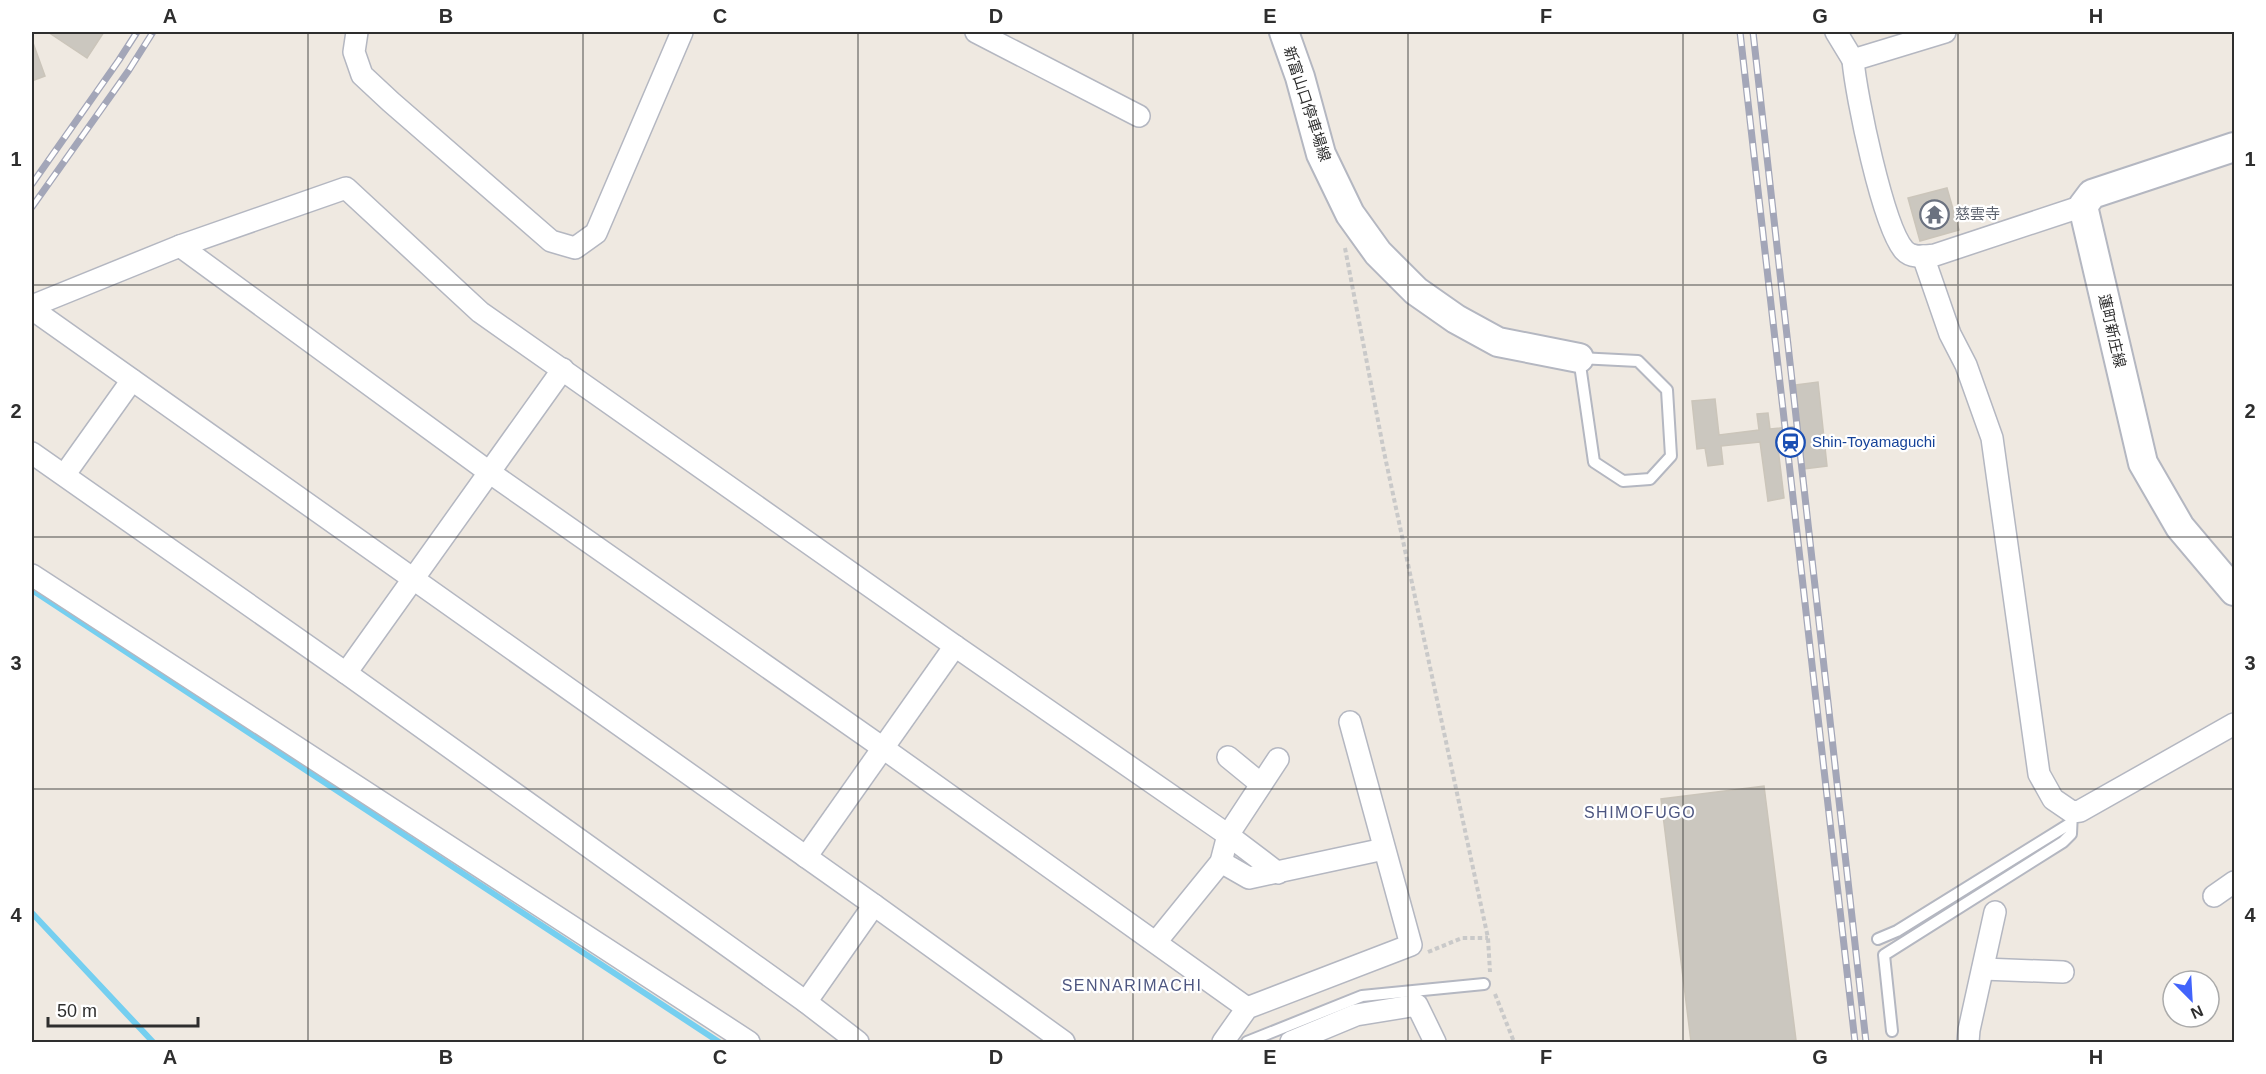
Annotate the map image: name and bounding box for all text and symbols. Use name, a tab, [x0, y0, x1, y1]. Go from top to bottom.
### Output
text: A	[163, 5, 177, 27]
text: B	[439, 5, 453, 27]
text: C	[713, 5, 727, 27]
text: D	[989, 5, 1003, 27]
text: E	[1263, 5, 1277, 27]
text: F	[1540, 5, 1552, 27]
text: G	[1812, 5, 1828, 27]
text: H	[2089, 5, 2103, 27]
street label: 新富山口停車場線	[1281, 44, 1334, 164]
text: 1	[10, 148, 22, 170]
text: 1	[2244, 148, 2256, 170]
temple icon: 慈雲寺	[1918, 198, 1950, 230]
place label: 慈雲寺	[1955, 205, 2000, 222]
street label: 蓮町新庄線	[2096, 292, 2129, 369]
text: 2	[10, 400, 22, 422]
text: 2	[2244, 400, 2256, 422]
station icon: Shin-Toyamaguchi	[1775, 426, 1807, 458]
place label: Shin-Toyamaguchi	[1812, 433, 1935, 450]
text: 3	[10, 652, 22, 674]
text: 3	[2244, 652, 2256, 674]
district label: SHIMOFUGO	[1584, 804, 1696, 821]
text: 4	[10, 904, 22, 926]
text: 4	[2244, 904, 2256, 926]
north arrow	[2161, 969, 2221, 1029]
district label: SENNARIMACHI	[1062, 977, 1202, 994]
scale bar	[48, 990, 198, 1028]
text: 50 m	[57, 1001, 97, 1021]
text: N	[2188, 1002, 2206, 1022]
text: A	[163, 1046, 177, 1068]
text: B	[439, 1046, 453, 1068]
text: C	[713, 1046, 727, 1068]
text: D	[989, 1046, 1003, 1068]
text: E	[1263, 1046, 1277, 1068]
text: F	[1540, 1046, 1552, 1068]
text: G	[1812, 1046, 1828, 1068]
text: H	[2089, 1046, 2103, 1068]

